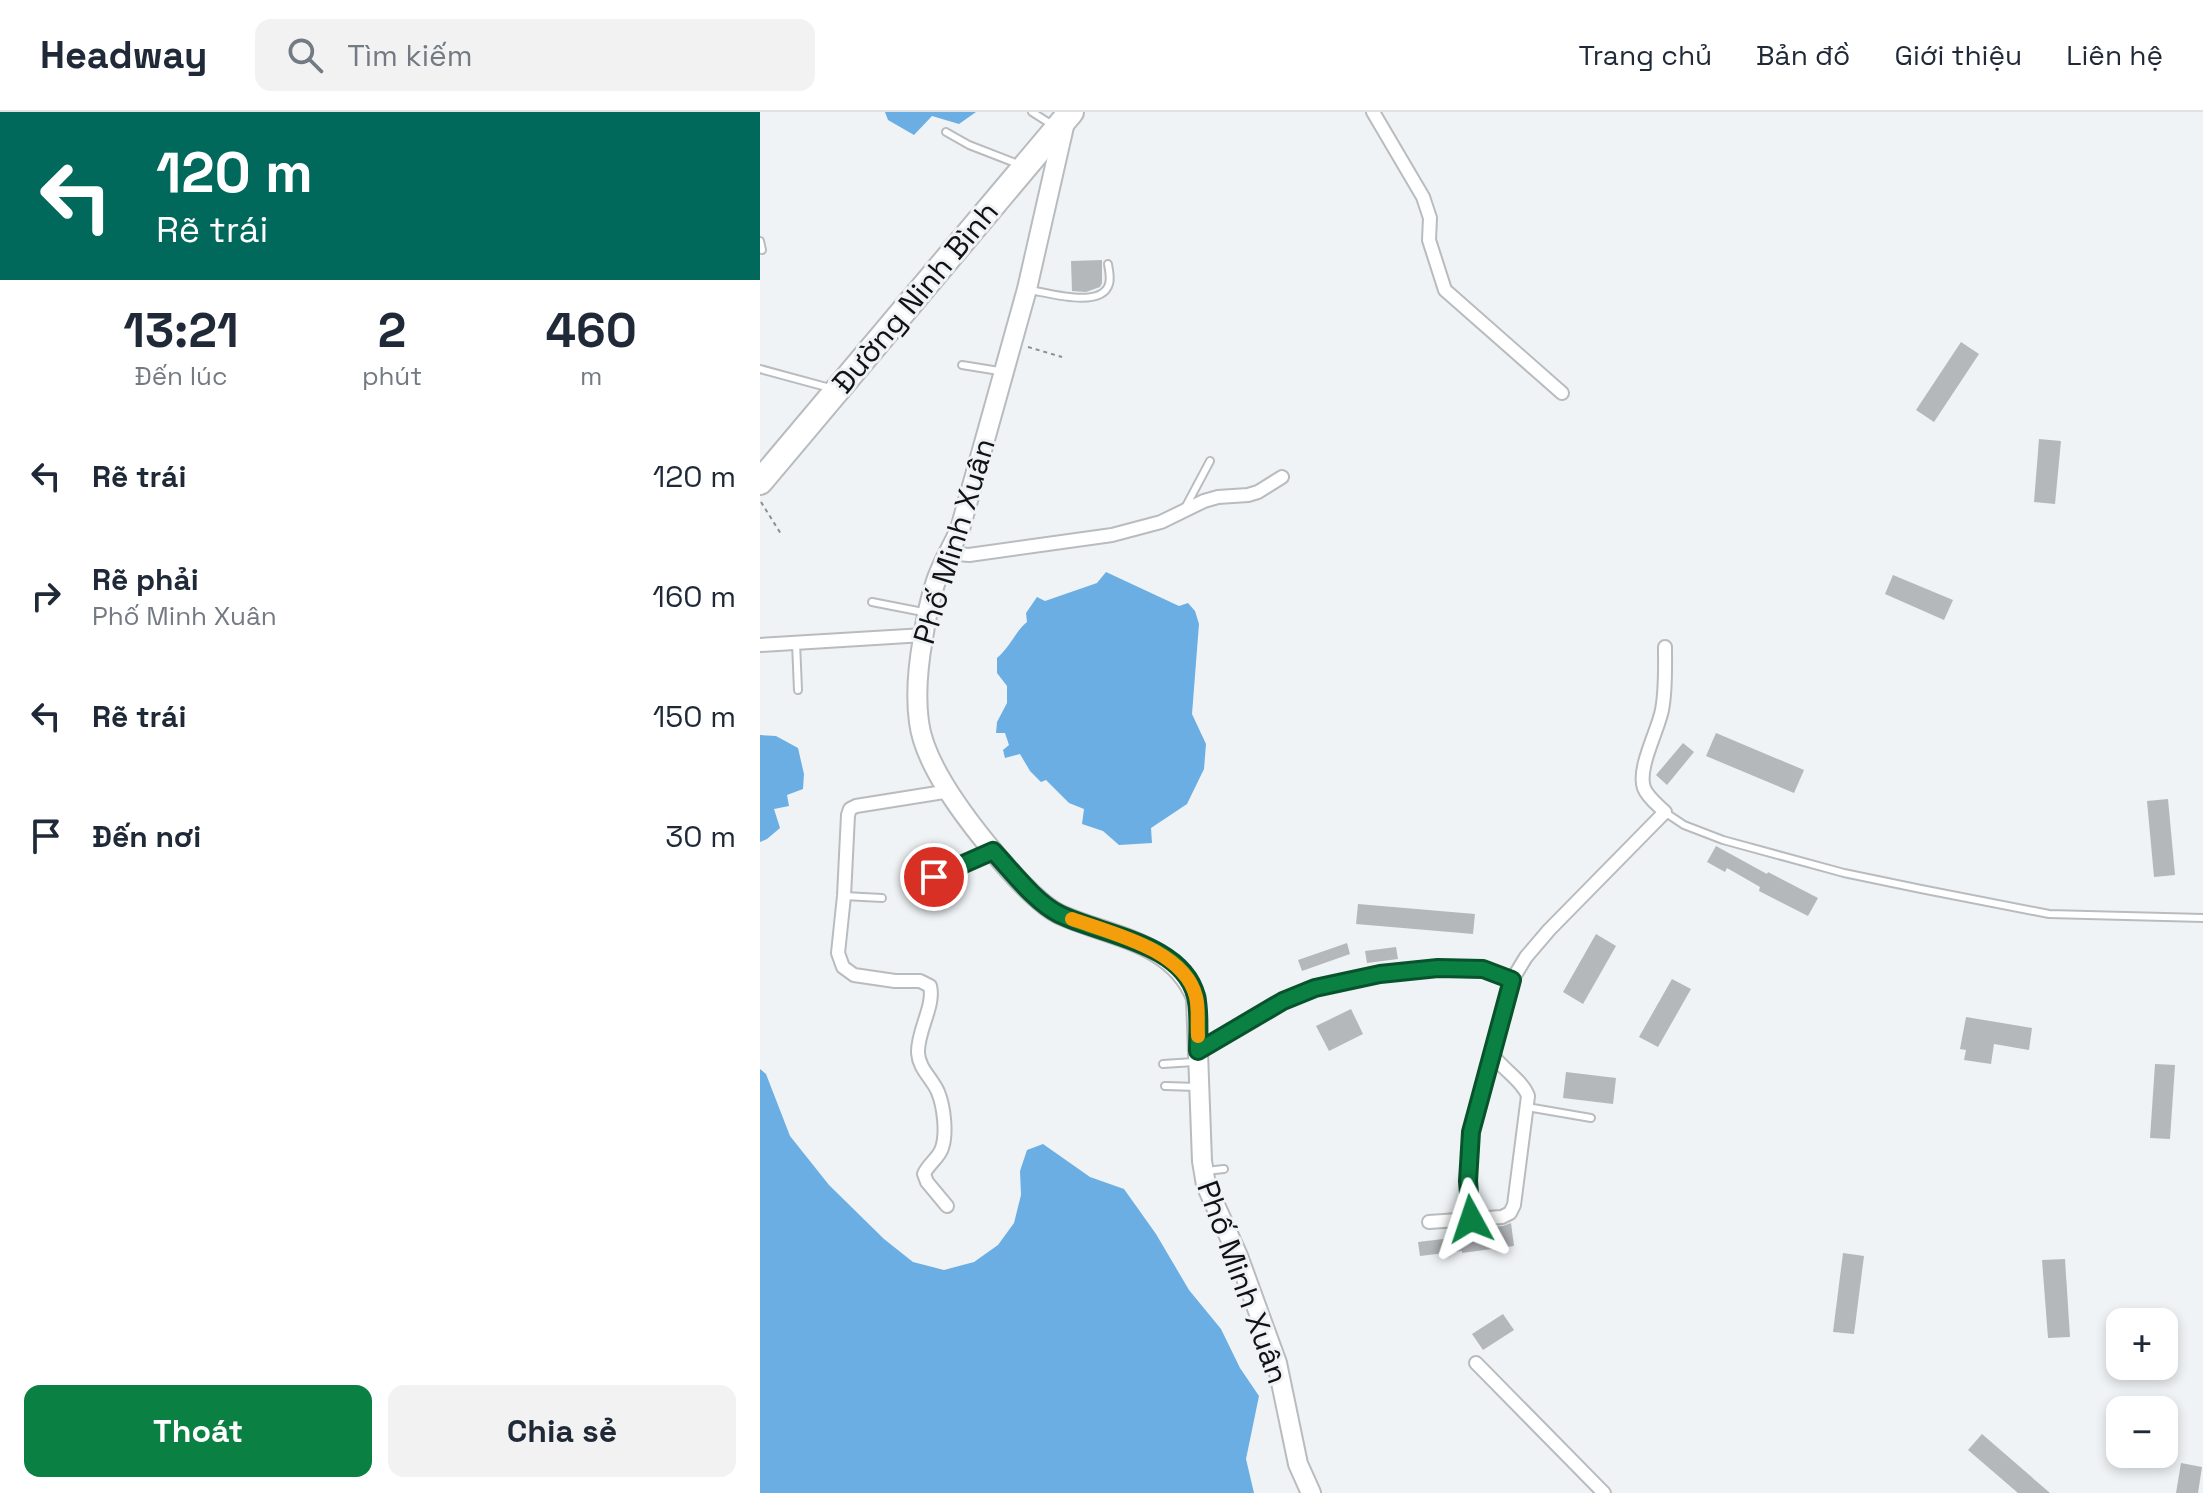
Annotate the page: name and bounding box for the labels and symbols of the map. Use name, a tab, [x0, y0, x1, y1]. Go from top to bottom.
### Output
street label: Đường Ninh Bình	[823, 193, 1007, 401]
street label: Phố Minh Xuân	[904, 433, 1004, 649]
pin	[900, 843, 968, 911]
street label: Phố Minh Xuân	[1188, 1175, 1298, 1389]
position arrow	[1429, 1177, 1513, 1261]

